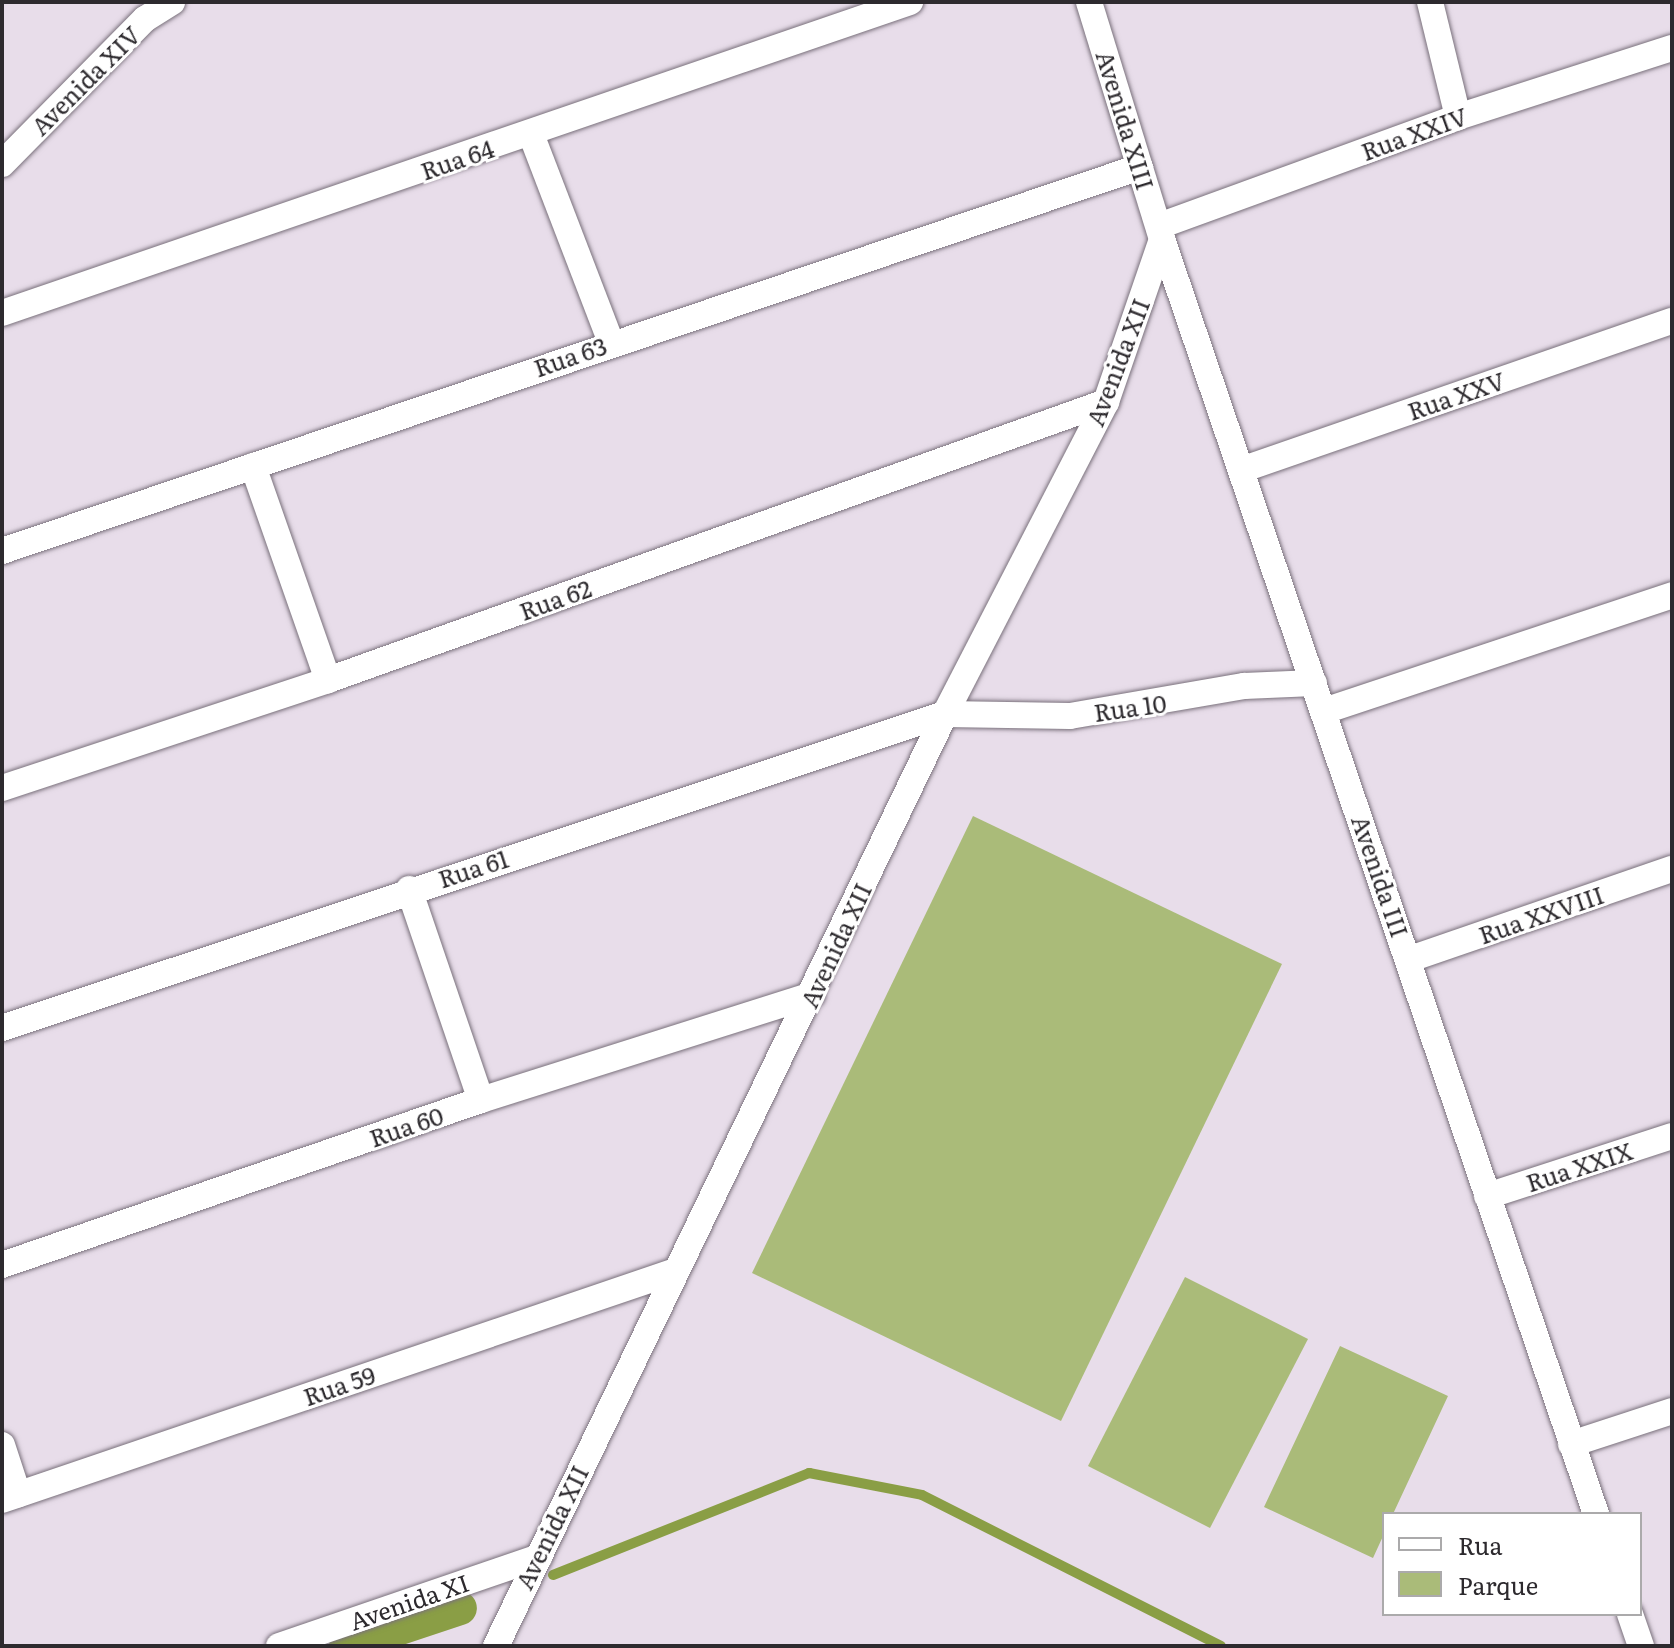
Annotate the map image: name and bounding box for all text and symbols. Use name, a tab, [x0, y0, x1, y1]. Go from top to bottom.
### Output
street label: Avenida XIV	[25, 20, 145, 140]
street label: Avenida XIII	[1091, 47, 1161, 193]
street label: Rua XXIV	[1357, 101, 1471, 165]
street label: Rua 64	[417, 133, 497, 185]
street label: Avenida XII	[1080, 294, 1154, 430]
street label: Rua 63	[530, 330, 610, 382]
street label: Rua XXV	[1404, 365, 1508, 425]
street label: Rua 62	[515, 573, 595, 625]
street label: Rua 10	[1092, 688, 1168, 726]
street label: Avenida III	[1347, 811, 1415, 941]
street label: Rua 61	[434, 843, 512, 893]
street label: Avenida XII	[794, 878, 876, 1012]
street label: Rua XXVIII	[1475, 879, 1607, 949]
street label: Rua 60	[365, 1100, 447, 1152]
street label: Rua XXIX	[1522, 1135, 1636, 1197]
street label: Rua 59	[299, 1359, 379, 1411]
street label: Avenida XII	[509, 1460, 593, 1594]
legend	[1382, 1512, 1642, 1616]
text: Rua	[1458, 1527, 1502, 1562]
street label: Avenida XI	[346, 1567, 472, 1635]
text: Parque	[1458, 1567, 1538, 1602]

